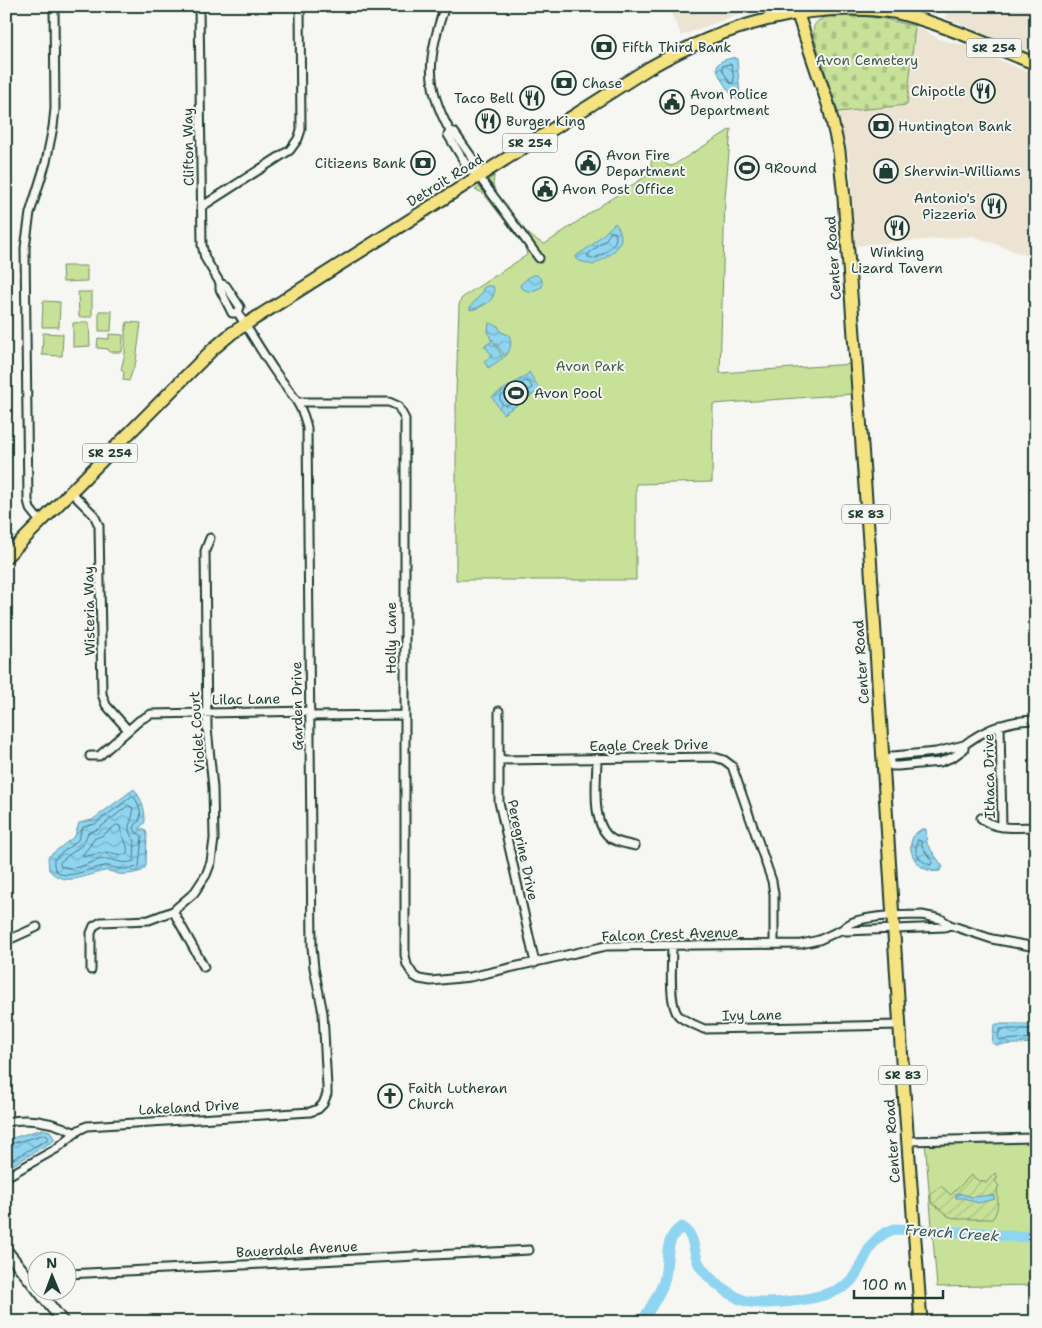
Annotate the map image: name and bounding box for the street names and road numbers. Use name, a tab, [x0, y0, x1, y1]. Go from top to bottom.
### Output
road number: SR 254	[966, 38, 1022, 58]
street label: Clifton Way	[178, 108, 198, 186]
road number: SR 254	[502, 134, 558, 152]
street label: Detroit Road	[403, 149, 487, 211]
street label: Center Road	[821, 215, 845, 301]
road number: SR 254	[82, 443, 138, 462]
road number: SR 83	[842, 504, 890, 524]
street label: Wisteria Way	[79, 566, 99, 656]
street label: Holly Lane	[382, 602, 400, 674]
street label: Center Road	[849, 619, 873, 705]
street label: Garden Drive	[287, 661, 307, 751]
street label: Lilac Lane	[212, 689, 280, 709]
street label: Violet Court	[185, 691, 209, 773]
street label: Ithaca Drive	[979, 733, 999, 819]
street label: Eagle Creek Drive	[589, 735, 709, 755]
street label: Peregrine Drive	[504, 798, 542, 902]
street label: Falcon Crest Avenue	[601, 923, 739, 945]
street label: Ivy Lane	[722, 1005, 782, 1025]
road number: SR 83	[879, 1066, 927, 1084]
street label: Lakeland Drive	[138, 1095, 240, 1119]
street label: Center Road	[880, 1098, 904, 1184]
street label: Bauerdale Avenue	[236, 1237, 358, 1261]

